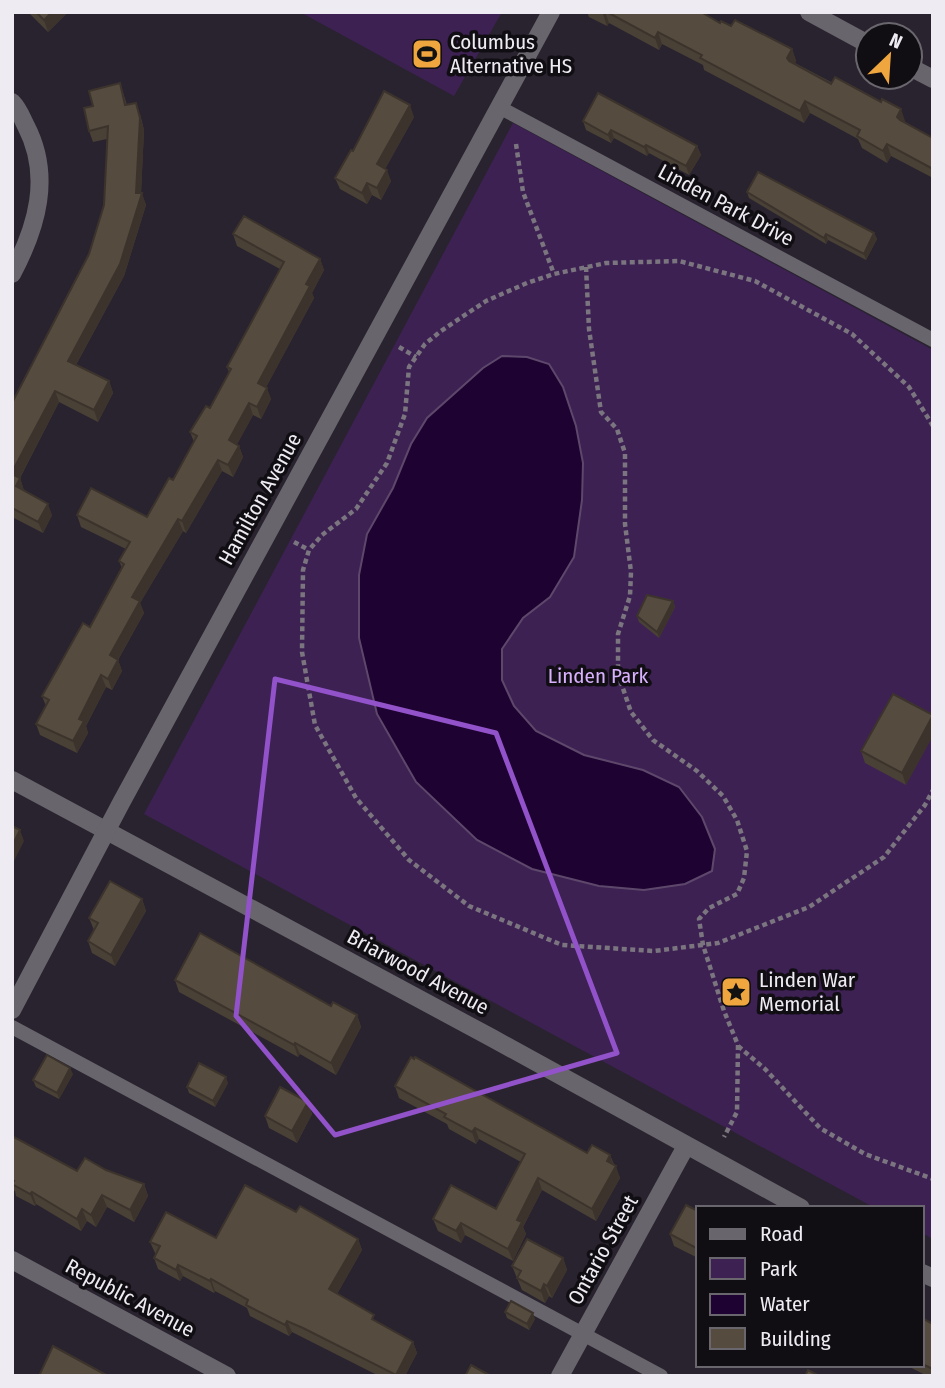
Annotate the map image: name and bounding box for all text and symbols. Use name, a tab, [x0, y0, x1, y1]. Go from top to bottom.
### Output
north arrow	[854, 21, 924, 91]
text: N	[886, 28, 906, 54]
place label: Columbus Alternative HS	[450, 29, 572, 79]
sports icon: Columbus Alternative HS	[410, 37, 444, 71]
street label: Linden Park Drive	[654, 158, 798, 252]
street label: Hamilton Avenue	[213, 429, 307, 569]
park label: Linden Park	[548, 663, 649, 689]
street label: Briarwood Avenue	[343, 924, 493, 1020]
place label: Linden War Memorial	[759, 967, 856, 1017]
place icon: Linden War Memorial	[719, 975, 753, 1009]
street label: Ontario Street	[562, 1190, 644, 1309]
legend	[696, 1206, 924, 1367]
text: Road	[760, 1221, 804, 1247]
street label: Republic Avenue	[61, 1253, 199, 1343]
text: Park	[760, 1256, 798, 1282]
text: Water	[760, 1291, 810, 1317]
text: Building	[760, 1326, 831, 1352]

